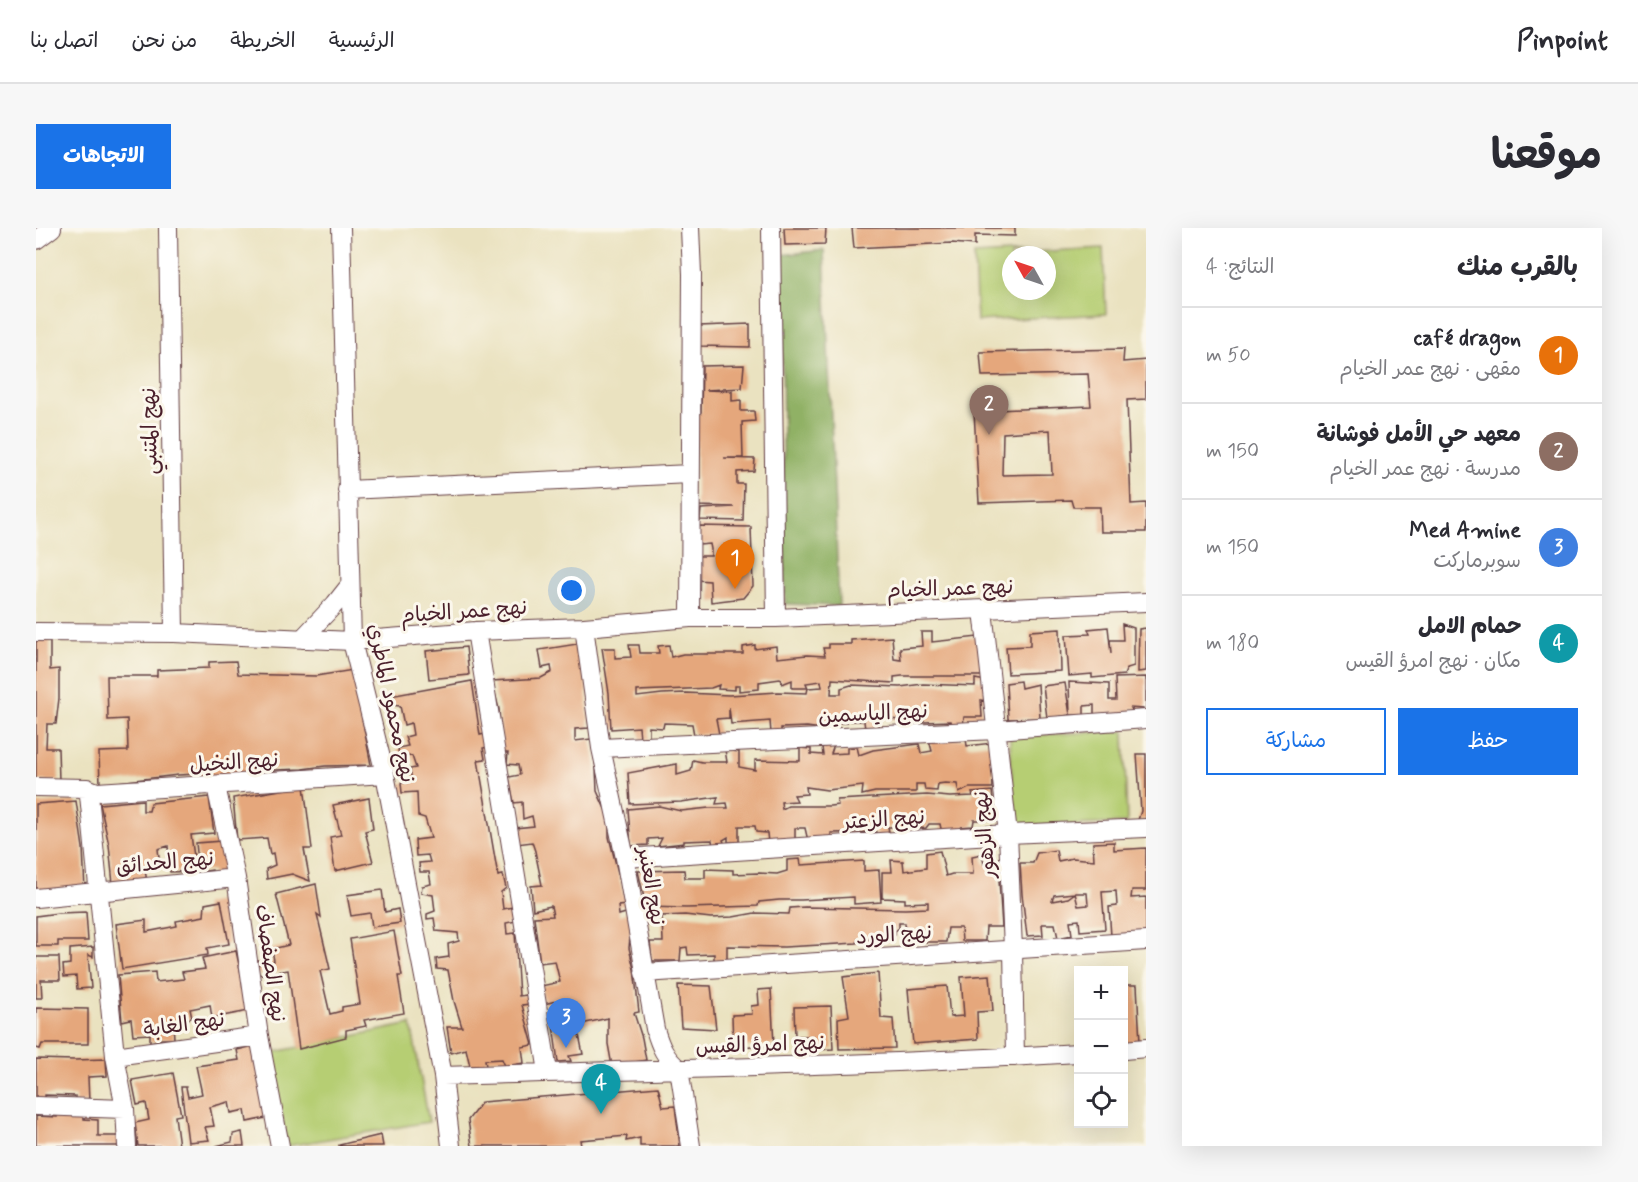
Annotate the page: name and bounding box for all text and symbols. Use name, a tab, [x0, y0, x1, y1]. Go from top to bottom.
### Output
text: Pinpoint	[1517, 23, 1608, 60]
text: اتصل بنا	[30, 27, 98, 55]
text: من نحن	[131, 27, 197, 55]
text: الخريطة	[230, 27, 296, 55]
text: الرئيسية	[329, 27, 395, 55]
button: الاتجاهات	[36, 124, 171, 189]
text: موقعنا	[1491, 129, 1602, 184]
north arrow	[1002, 246, 1056, 300]
text: بالقرب منك	[1457, 251, 1578, 285]
text: النتائج: 4	[1206, 254, 1275, 281]
text: café dragon	[1413, 325, 1521, 353]
text: 50 m	[1206, 342, 1251, 369]
text: 1	[1554, 342, 1563, 369]
text: مقهى · نهج عمر الخيام	[1339, 356, 1521, 383]
pin: 2	[970, 386, 1008, 435]
street label: نهج المتنبي	[135, 387, 169, 475]
text: معهد حي الأمل فوشانة	[1317, 421, 1521, 449]
text: 150 m	[1206, 438, 1259, 465]
text: 2	[1554, 438, 1563, 465]
text: مدرسة · نهج عمر الخيام	[1329, 456, 1521, 483]
text: Med Amine	[1409, 517, 1521, 545]
text: 150 m	[1206, 534, 1259, 561]
text: 3	[1554, 534, 1563, 561]
pin: 1	[716, 540, 754, 589]
text: سوبرماركت	[1433, 548, 1521, 575]
street label: نهج عمر الخيام	[886, 573, 1014, 606]
your location	[557, 576, 586, 605]
street label: نهج عمر الخيام	[400, 594, 528, 631]
text: حمام الامل	[1418, 613, 1521, 641]
street label: نهج محمود الماطري	[361, 621, 422, 785]
text: 180 m	[1206, 630, 1259, 657]
text: 4	[1553, 630, 1564, 657]
text: مكان · نهج امرؤ القيس	[1345, 648, 1521, 675]
street label: نهج الياسمين	[818, 697, 929, 731]
button: مشاركة	[1206, 708, 1386, 775]
button: حفظ	[1398, 708, 1578, 775]
street label: نهج النخيل	[189, 746, 279, 780]
street label: نهج الزهور	[967, 790, 1003, 881]
street label: نهج الزعتر	[840, 803, 926, 837]
street label: نهج العنبر	[630, 843, 672, 928]
street label: نهج الحدائق	[115, 845, 215, 881]
street label: نهج الصفصاف	[248, 902, 292, 1024]
street label: نهج الورد	[855, 918, 933, 952]
map controls	[1074, 966, 1128, 1128]
button: +	[1074, 966, 1128, 1020]
pin: 3	[546, 998, 586, 1048]
street label: نهج الغابة	[142, 1005, 227, 1045]
button: −	[1074, 1020, 1128, 1074]
street label: نهج امرؤ القيس	[695, 1029, 825, 1061]
pin: 4	[582, 1064, 620, 1114]
button: locate	[1074, 1074, 1128, 1128]

